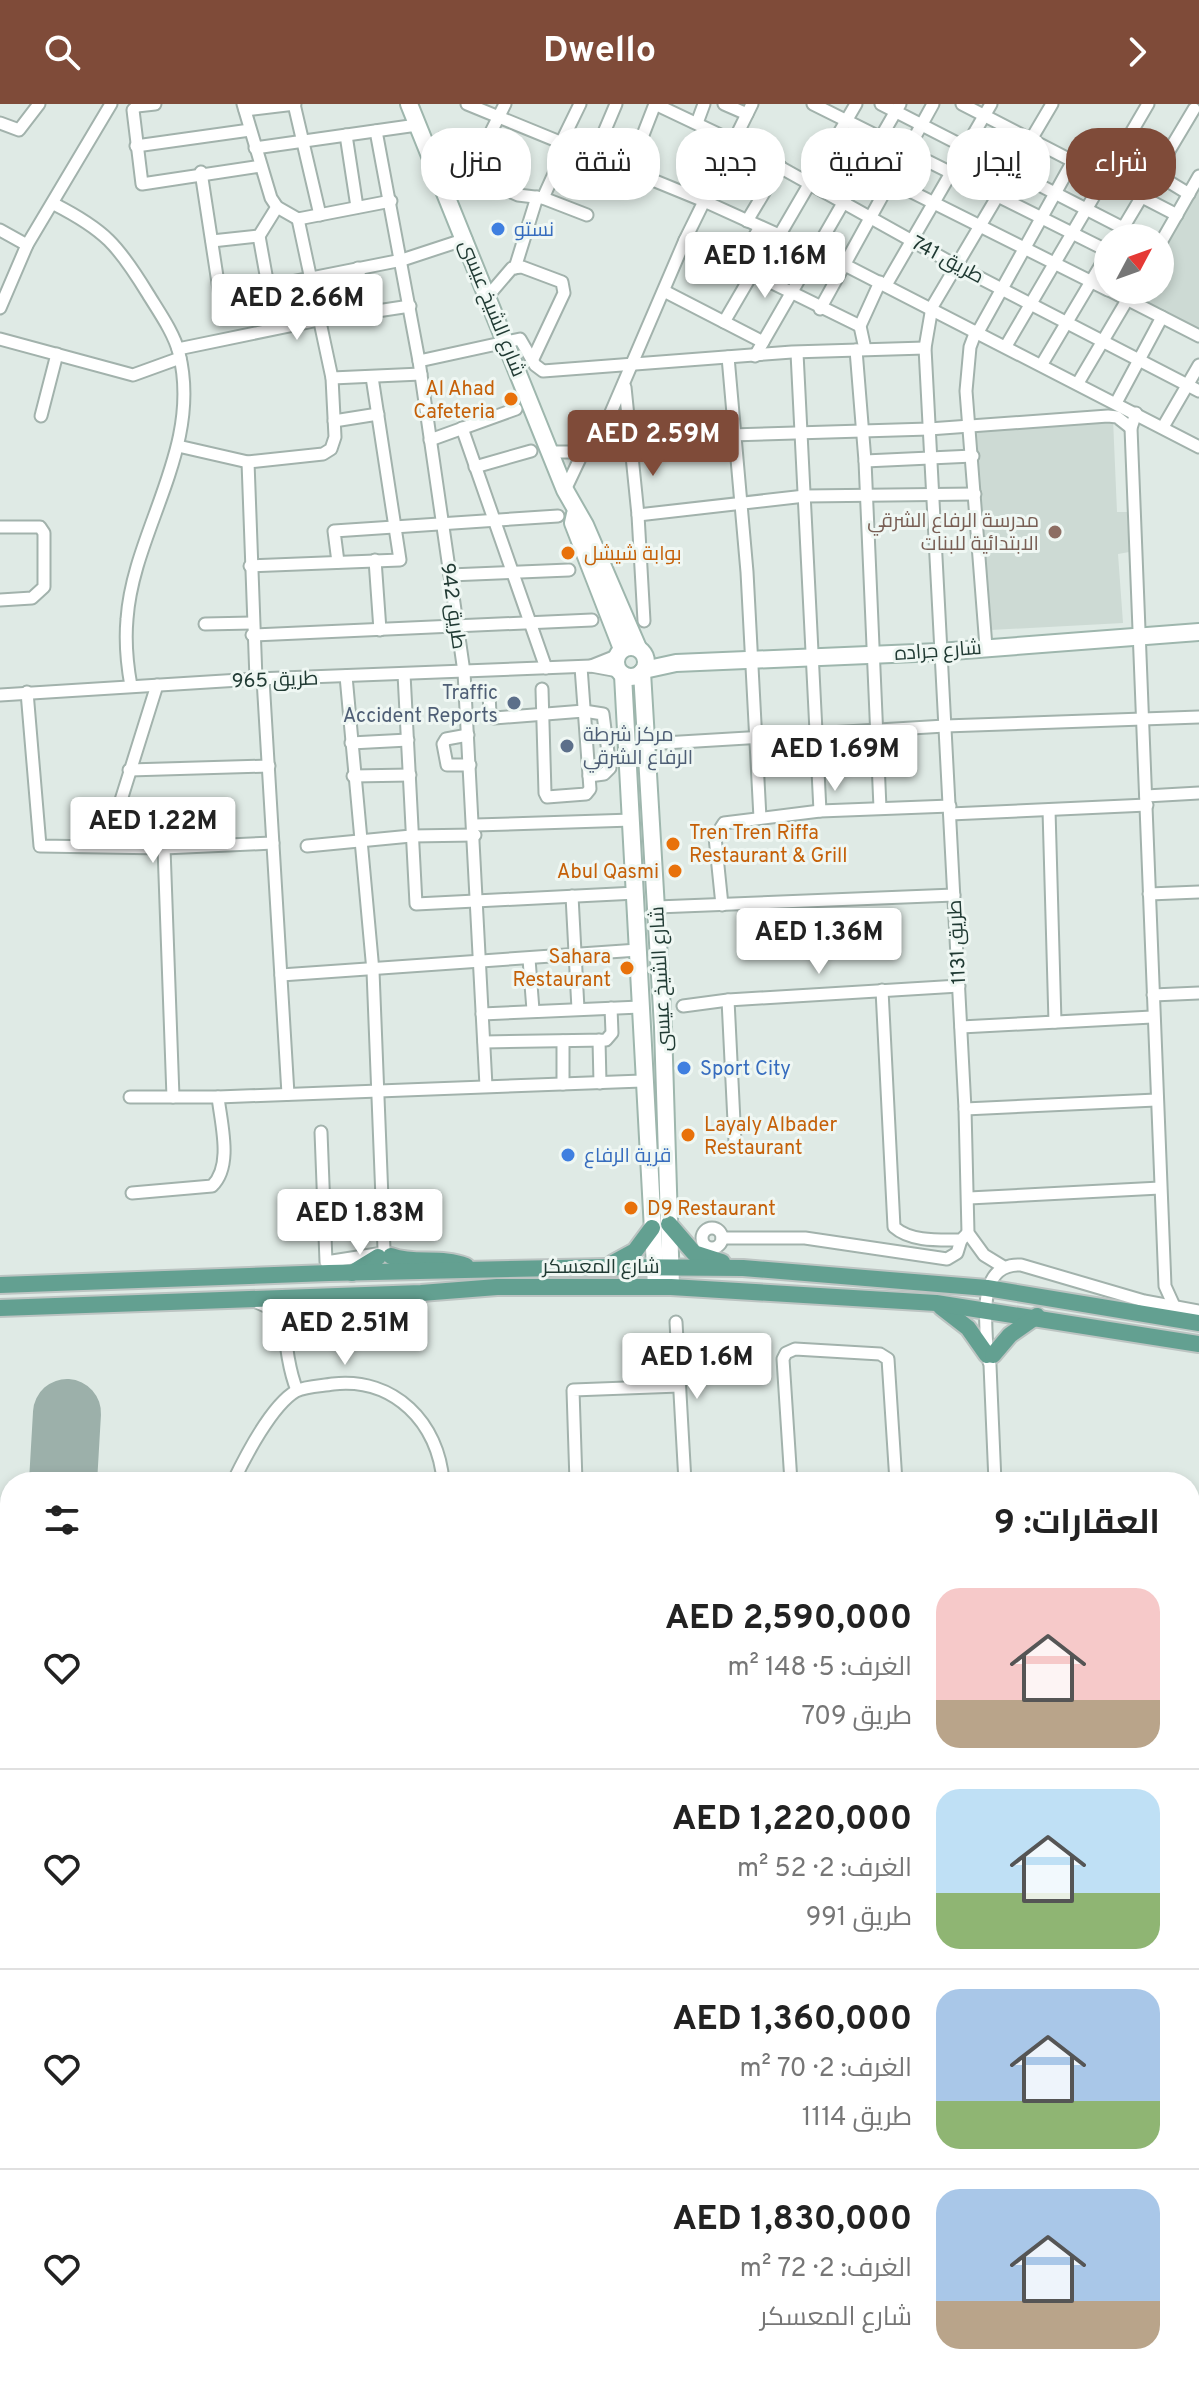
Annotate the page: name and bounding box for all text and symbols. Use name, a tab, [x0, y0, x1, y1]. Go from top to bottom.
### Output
text: Dwello	[543, 29, 656, 75]
icon: search	[40, 30, 84, 74]
icon: forward	[1115, 30, 1159, 74]
chip: منزل	[421, 128, 531, 200]
chip: شقة	[547, 128, 660, 200]
chip: جديد	[676, 128, 785, 200]
chip: تصفية	[801, 128, 931, 200]
chip: إيجار	[947, 128, 1050, 200]
chip: شراء	[1066, 128, 1176, 200]
place label: نستو	[514, 218, 554, 244]
marker: نستو	[489, 220, 507, 238]
north arrow	[1094, 224, 1174, 304]
map controls	[1094, 224, 1174, 304]
street label: طريق 741	[906, 231, 988, 291]
pin: AED 1.16M	[673, 232, 857, 300]
street label: شارع الشيخ عيسى	[452, 237, 530, 381]
text: AED 1.16M	[703, 241, 827, 274]
pin: AED 2.66M	[205, 274, 389, 342]
text: AED 2.66M	[230, 283, 364, 316]
place label: Al Ahad Cafeteria	[413, 377, 495, 426]
marker: Al Ahad Cafeteria	[502, 390, 520, 408]
pin: AED 2.59M	[561, 410, 745, 478]
text: AED 2.59M	[586, 419, 720, 452]
place label: مدرسة الرفاع الشرقي الابتدائية للبنات	[867, 509, 1039, 558]
marker: مدرسة الرفاع الشرقي الابتدائية للبنات	[1046, 523, 1064, 541]
place label: بوابة شيشل	[584, 542, 681, 568]
marker: بوابة شيشل	[559, 544, 577, 562]
street label: طريق 942	[433, 561, 471, 651]
street label: شارع جراده	[894, 636, 983, 668]
street label: طريق 965	[231, 666, 319, 696]
place label: Traffic Accident Reports	[343, 681, 498, 730]
marker: Traffic Accident Reports	[505, 694, 523, 712]
place label: مركز شرطة الرفاع الشرقي	[583, 723, 693, 773]
pin: AED 1.69M	[743, 725, 927, 793]
text: AED 1.69M	[770, 734, 900, 767]
marker: مركز شرطة الرفاع الشرقي	[558, 737, 576, 755]
pin: AED 1.22M	[61, 797, 245, 865]
text: AED 1.22M	[88, 806, 218, 839]
place label: Tren Tren Riffa Restaurant & Grill	[689, 821, 847, 870]
marker: Tren Tren Riffa Restaurant & Grill	[664, 835, 682, 853]
place label: Abul Qasmi	[557, 860, 659, 886]
marker: Abul Qasmi	[666, 862, 684, 880]
street label: طريق 1131	[943, 899, 973, 985]
street label: شارع الشيخ عيسى	[645, 906, 679, 1052]
pin: AED 1.36M	[727, 908, 911, 976]
text: AED 1.36M	[755, 917, 883, 950]
place label: Sahara Restaurant	[513, 945, 611, 994]
marker: Sahara Restaurant	[618, 959, 636, 977]
place label: Sport City	[700, 1057, 791, 1083]
marker: Sport City	[675, 1059, 693, 1077]
place label: Layaly Albader Restaurant	[704, 1113, 837, 1162]
marker: Layaly Albader Restaurant	[679, 1126, 697, 1144]
place label: قرية الرفاع	[584, 1144, 671, 1170]
marker: قرية الرفاع	[559, 1146, 577, 1164]
pin: AED 1.83M	[268, 1189, 452, 1257]
place label: D9 Restaurant	[647, 1197, 776, 1223]
text: AED 1.83M	[295, 1198, 425, 1231]
marker: D9 Restaurant	[622, 1199, 640, 1217]
street label: شارع المعسكر	[542, 1255, 659, 1281]
pin: AED 2.51M	[253, 1299, 437, 1367]
text: AED 2.51M	[281, 1308, 409, 1341]
pin: AED 1.6M	[614, 1333, 780, 1401]
text: AED 1.6M	[640, 1342, 754, 1375]
icon: filters	[40, 1498, 84, 1542]
text: العقارات: 9	[994, 1503, 1160, 1546]
text: AED 2,590,000	[665, 1598, 912, 1641]
icon: home	[1000, 1620, 1096, 1716]
icon: heart	[40, 1646, 84, 1690]
text: الغرف: 5 · 148 m²	[728, 1652, 912, 1685]
text: طريق 709	[801, 1701, 912, 1734]
text: AED 1,220,000	[672, 1799, 912, 1842]
icon: home	[1000, 1821, 1096, 1917]
icon: heart	[40, 1847, 84, 1891]
text: الغرف: 2 · 52 m²	[737, 1853, 912, 1886]
text: طريق 991	[806, 1902, 912, 1935]
text: AED 1,360,000	[672, 1999, 912, 2042]
icon: home	[1000, 2021, 1096, 2117]
icon: heart	[40, 2047, 84, 2091]
text: الغرف: 2 · 70 m²	[739, 2053, 912, 2086]
text: طريق 1114	[802, 2102, 912, 2135]
text: AED 1,830,000	[672, 2199, 912, 2242]
icon: home	[1000, 2221, 1096, 2317]
icon: heart	[40, 2247, 84, 2291]
text: الغرف: 2 · 72 m²	[740, 2253, 912, 2286]
text: شارع المعسكر	[760, 2302, 912, 2335]

